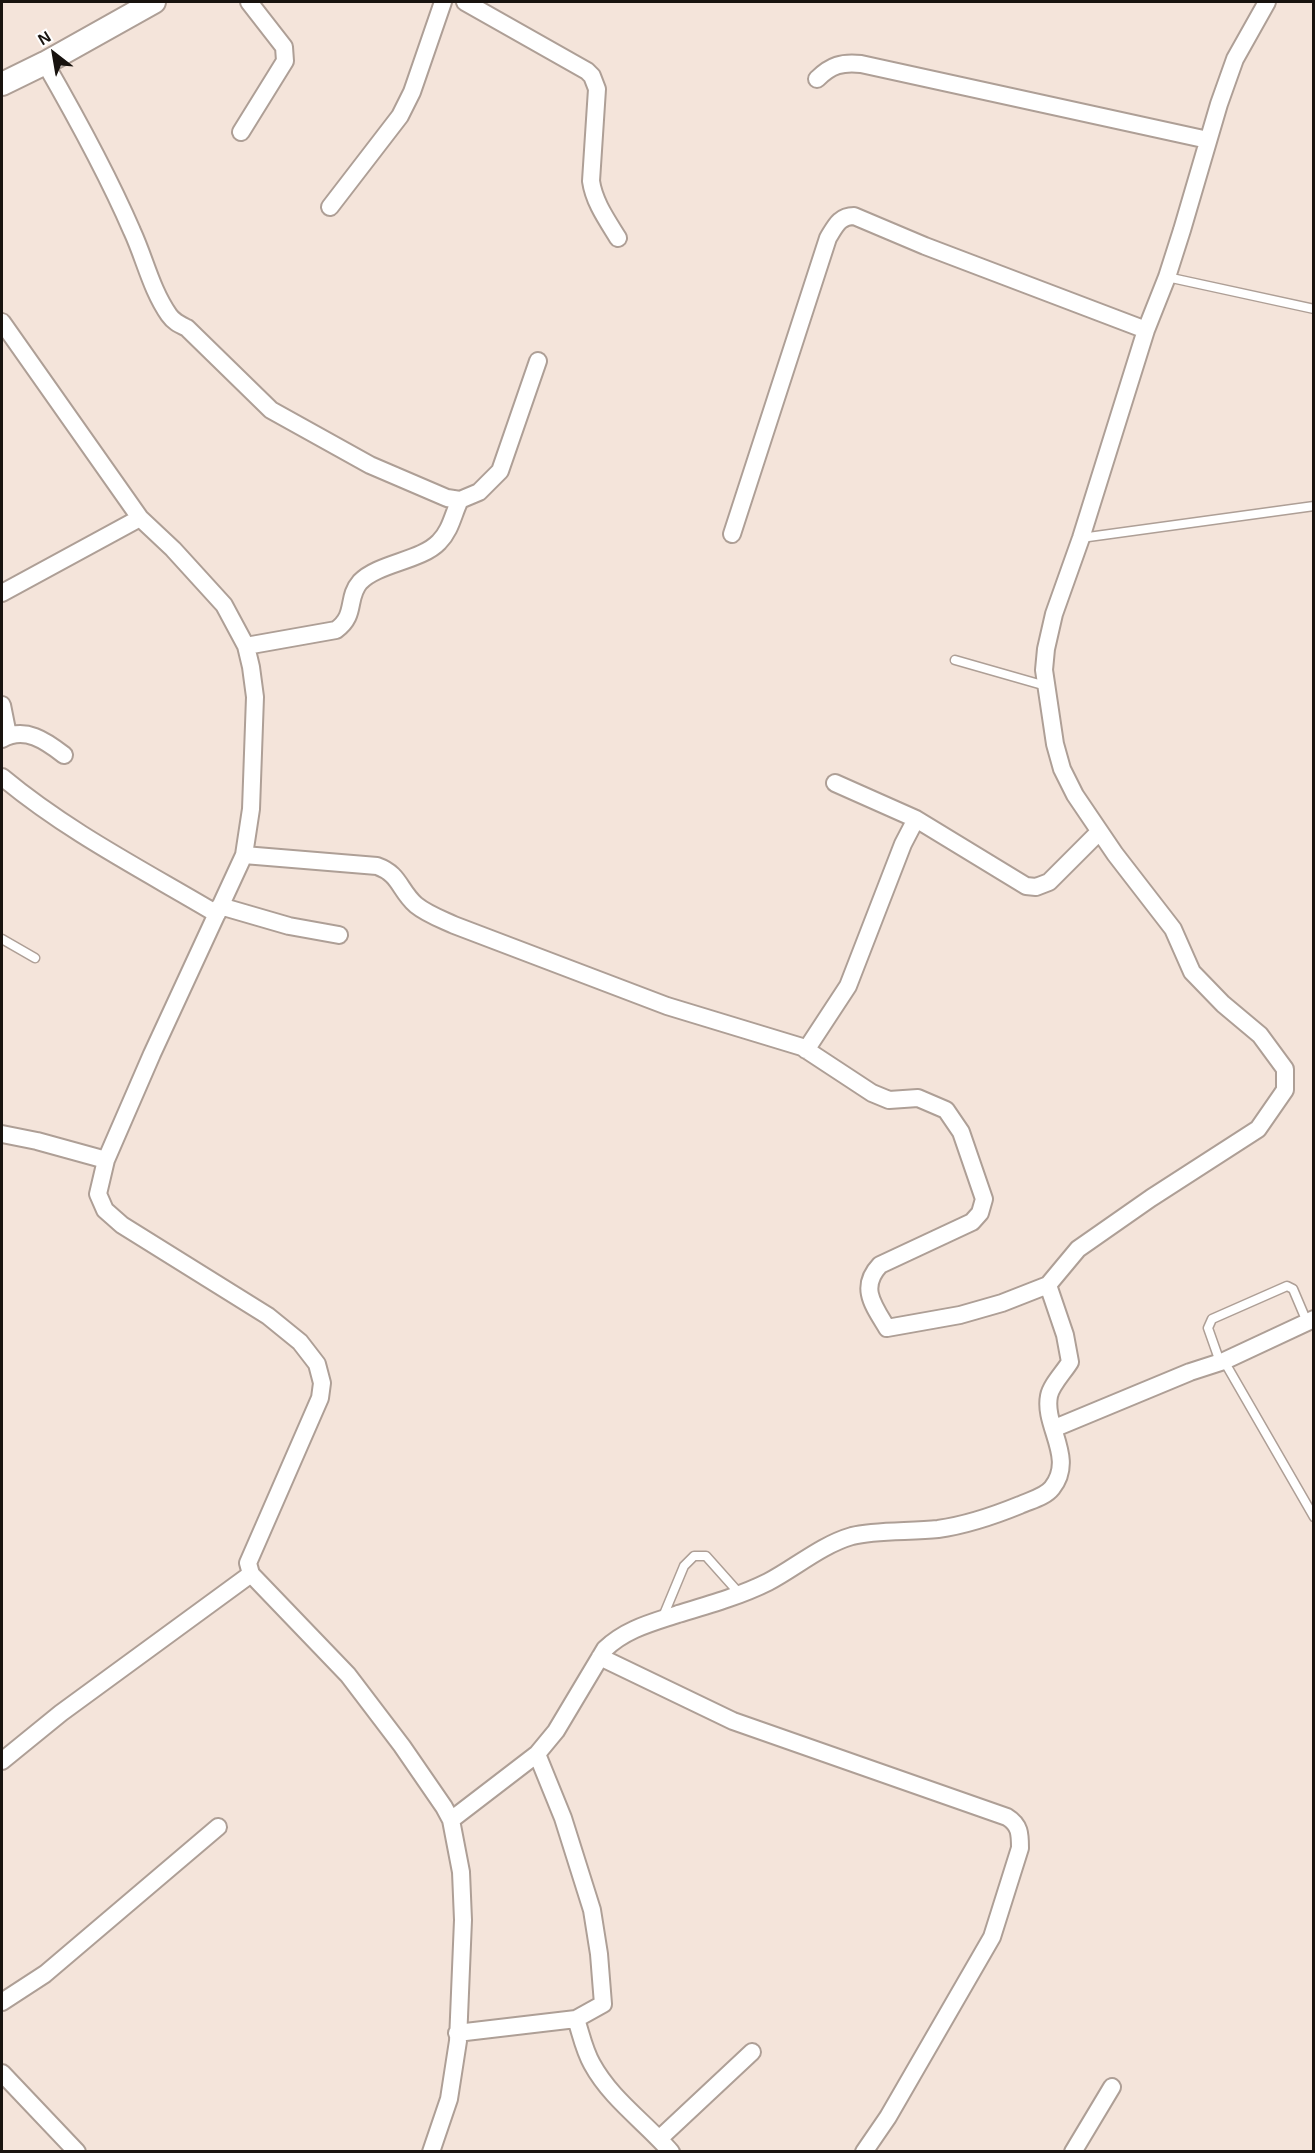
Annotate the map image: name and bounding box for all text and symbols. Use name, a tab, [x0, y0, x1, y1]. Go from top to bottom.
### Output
north arrow	[24, 24, 84, 84]
text: N	[35, 28, 54, 48]

